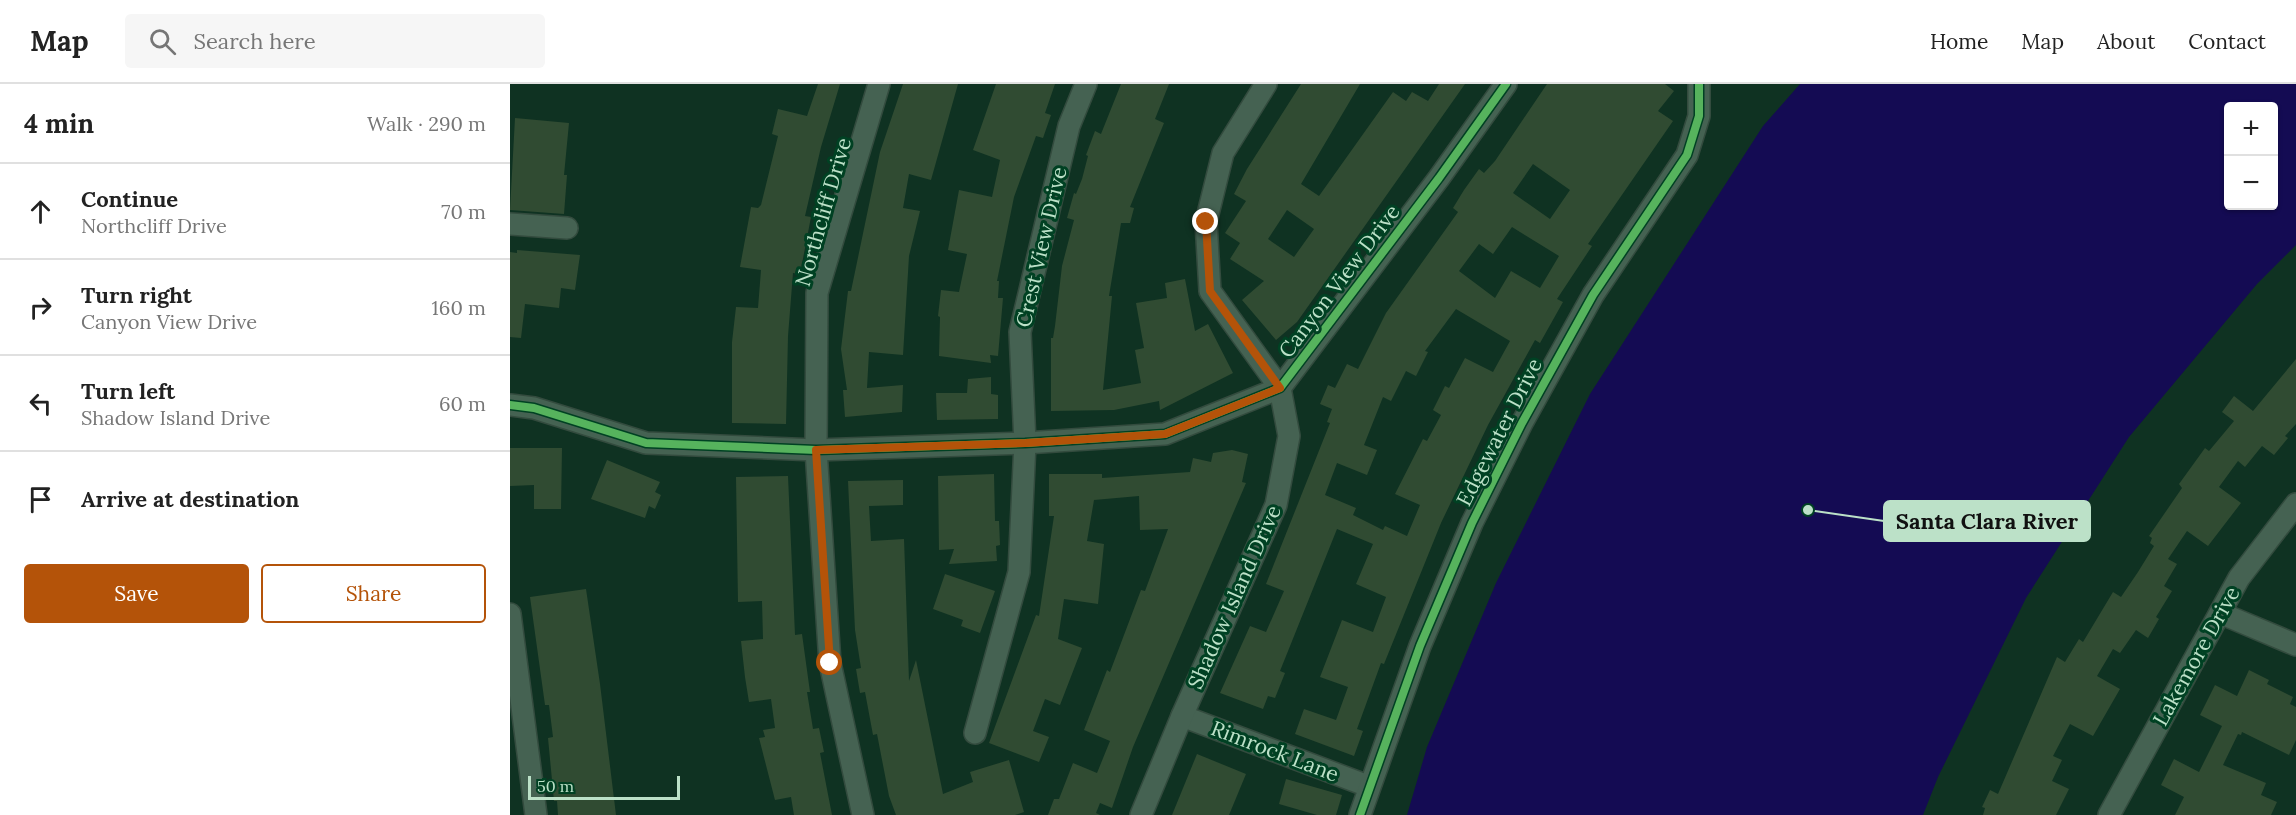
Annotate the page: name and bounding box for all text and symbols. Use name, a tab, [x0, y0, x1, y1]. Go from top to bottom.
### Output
search box	[125, 14, 545, 68]
text: Map	[30, 23, 89, 59]
icon: search	[146, 25, 179, 58]
text: Search here	[194, 27, 316, 55]
text: Home	[1930, 28, 1988, 55]
text: Map	[2021, 28, 2064, 55]
text: About	[2097, 28, 2155, 55]
text: Contact	[2188, 28, 2266, 55]
map controls	[2224, 102, 2278, 210]
button: +	[2224, 102, 2278, 156]
text: 4 min	[24, 107, 94, 140]
text: Walk · 290 m	[367, 111, 486, 136]
street label: Northcliff Drive	[789, 135, 857, 289]
button: −	[2224, 156, 2278, 210]
street label: Crest View Drive	[1009, 164, 1073, 330]
text: Continue	[81, 185, 178, 213]
icon: ahead	[24, 195, 57, 228]
text: 70 m	[441, 199, 486, 224]
street label: Canyon View Drive	[1273, 199, 1405, 363]
route end	[1192, 208, 1218, 234]
text: Northcliff Drive	[81, 213, 227, 238]
text: Turn right	[81, 281, 192, 309]
icon: right	[24, 291, 57, 324]
text: 160 m	[432, 295, 486, 320]
text: Canyon View Drive	[81, 309, 257, 334]
street label: Edgewater Drive	[1450, 354, 1548, 510]
text: Turn left	[81, 377, 175, 405]
icon: left	[24, 387, 57, 420]
text: 60 m	[439, 391, 486, 416]
text: Shadow Island Drive	[81, 405, 270, 430]
icon: arrive	[24, 483, 57, 516]
text: Arrive at destination	[81, 485, 299, 513]
street label: Shadow Island Drive	[1181, 501, 1287, 693]
callout: Santa Clara River	[1884, 501, 2090, 541]
text: Santa Clara River	[1896, 507, 2079, 535]
button: Save	[24, 564, 249, 623]
button: Share	[261, 564, 486, 623]
street label: Lakemore Drive	[2147, 582, 2245, 730]
route start	[816, 649, 842, 675]
street label: Rimrock Lane	[1207, 714, 1343, 788]
scale bar	[528, 773, 680, 800]
text: 50 m	[537, 776, 574, 796]

